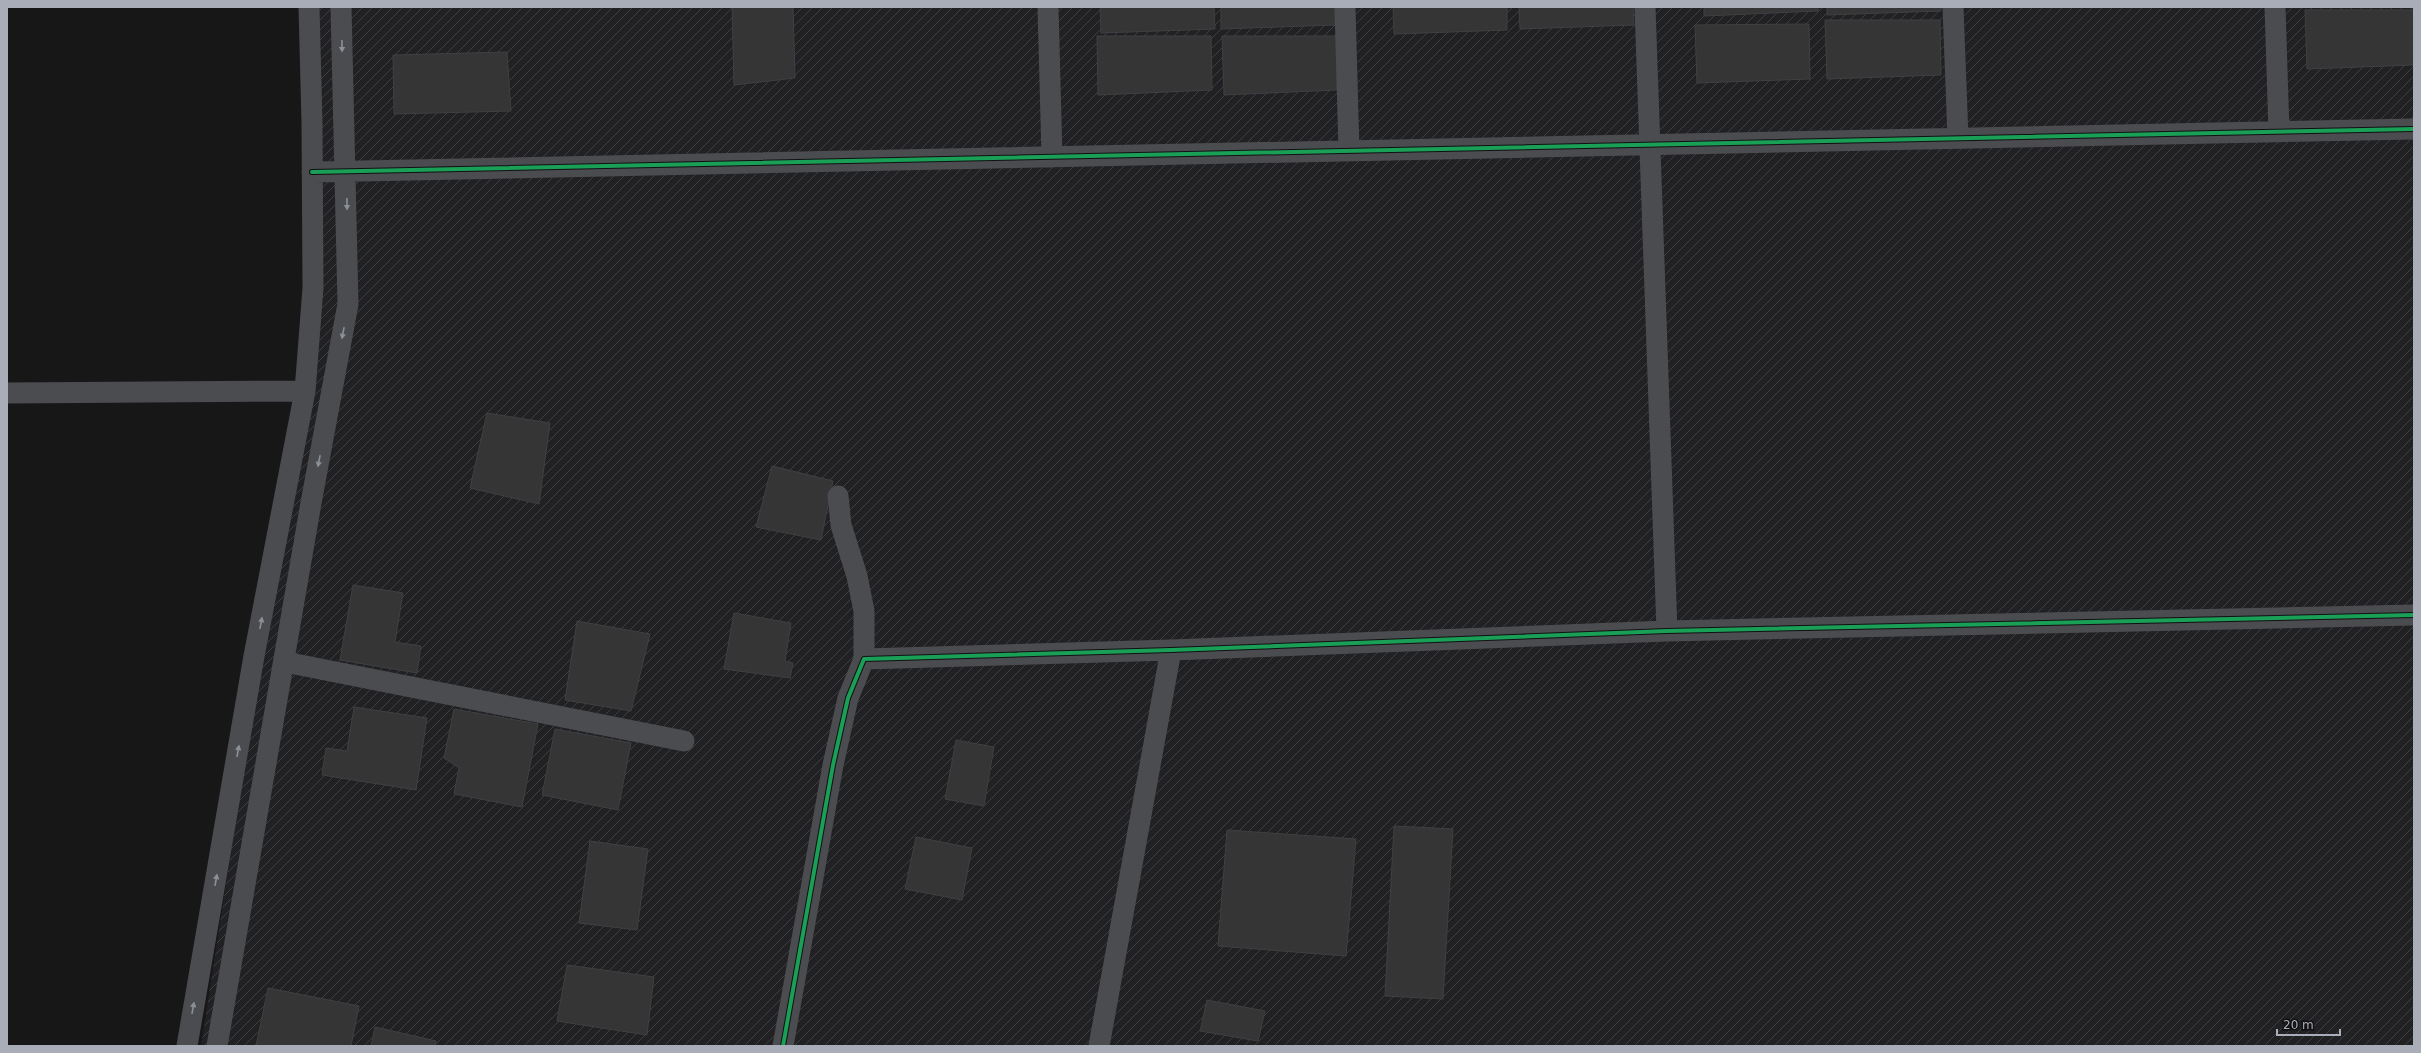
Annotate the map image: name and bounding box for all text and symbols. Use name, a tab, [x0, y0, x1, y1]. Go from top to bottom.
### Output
one-way arrow	[339, 40, 345, 53]
one-way arrow	[344, 198, 350, 211]
one-way arrow	[340, 327, 346, 340]
one-way arrow	[316, 455, 322, 467]
one-way arrow	[258, 617, 264, 630]
one-way arrow	[235, 745, 241, 758]
one-way arrow	[213, 873, 219, 886]
one-way arrow	[190, 1001, 196, 1014]
scale bar	[2277, 1011, 2340, 1037]
text: 20 m	[2283, 1018, 2314, 1032]

